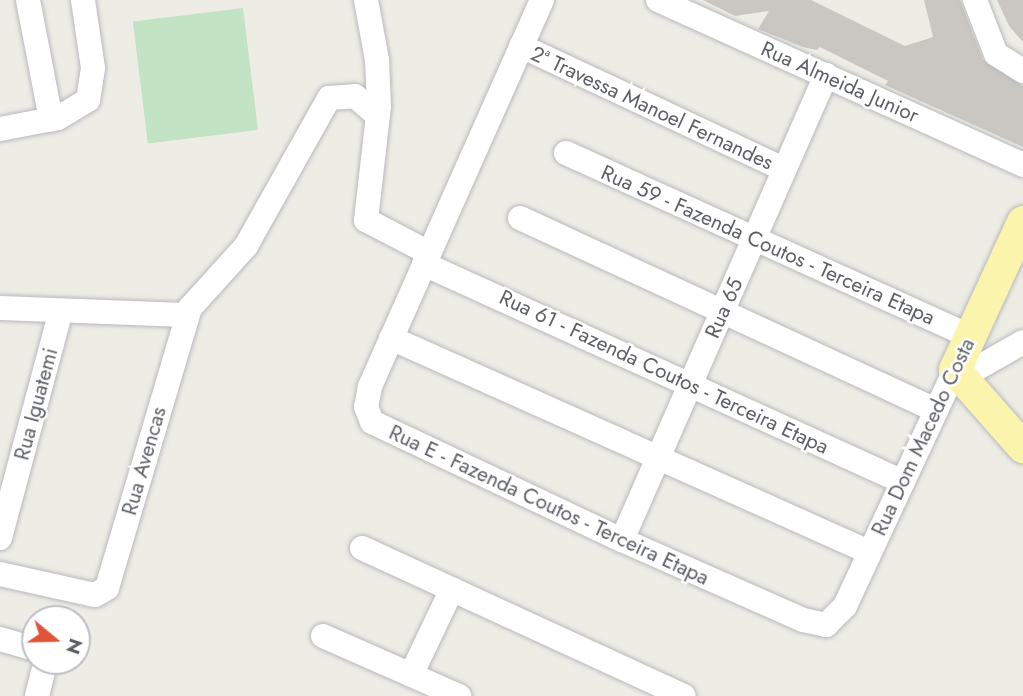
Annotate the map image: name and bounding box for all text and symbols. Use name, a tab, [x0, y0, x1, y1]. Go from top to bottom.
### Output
street label: Rua Almeida Junior	[757, 36, 923, 128]
street label: 2ª Travessa Manoel Fernandes	[527, 41, 777, 175]
street label: Rua 59 - Fazenda Coutos - Terceira Etapa	[597, 160, 939, 330]
street label: Rua 65	[700, 274, 748, 342]
street label: Rua 61 - Fazenda Coutos - Terceira Etapa	[495, 284, 833, 460]
street label: Rua Dom Macedo Costa	[866, 334, 980, 540]
street label: Rua Iguatemi	[9, 345, 63, 463]
street label: Rua Avencas	[117, 404, 171, 518]
street label: Rua E - Fazenda Coutos - Terceira Etapa	[385, 420, 713, 590]
north arrow	[21, 605, 91, 675]
text: N	[59, 635, 90, 658]

